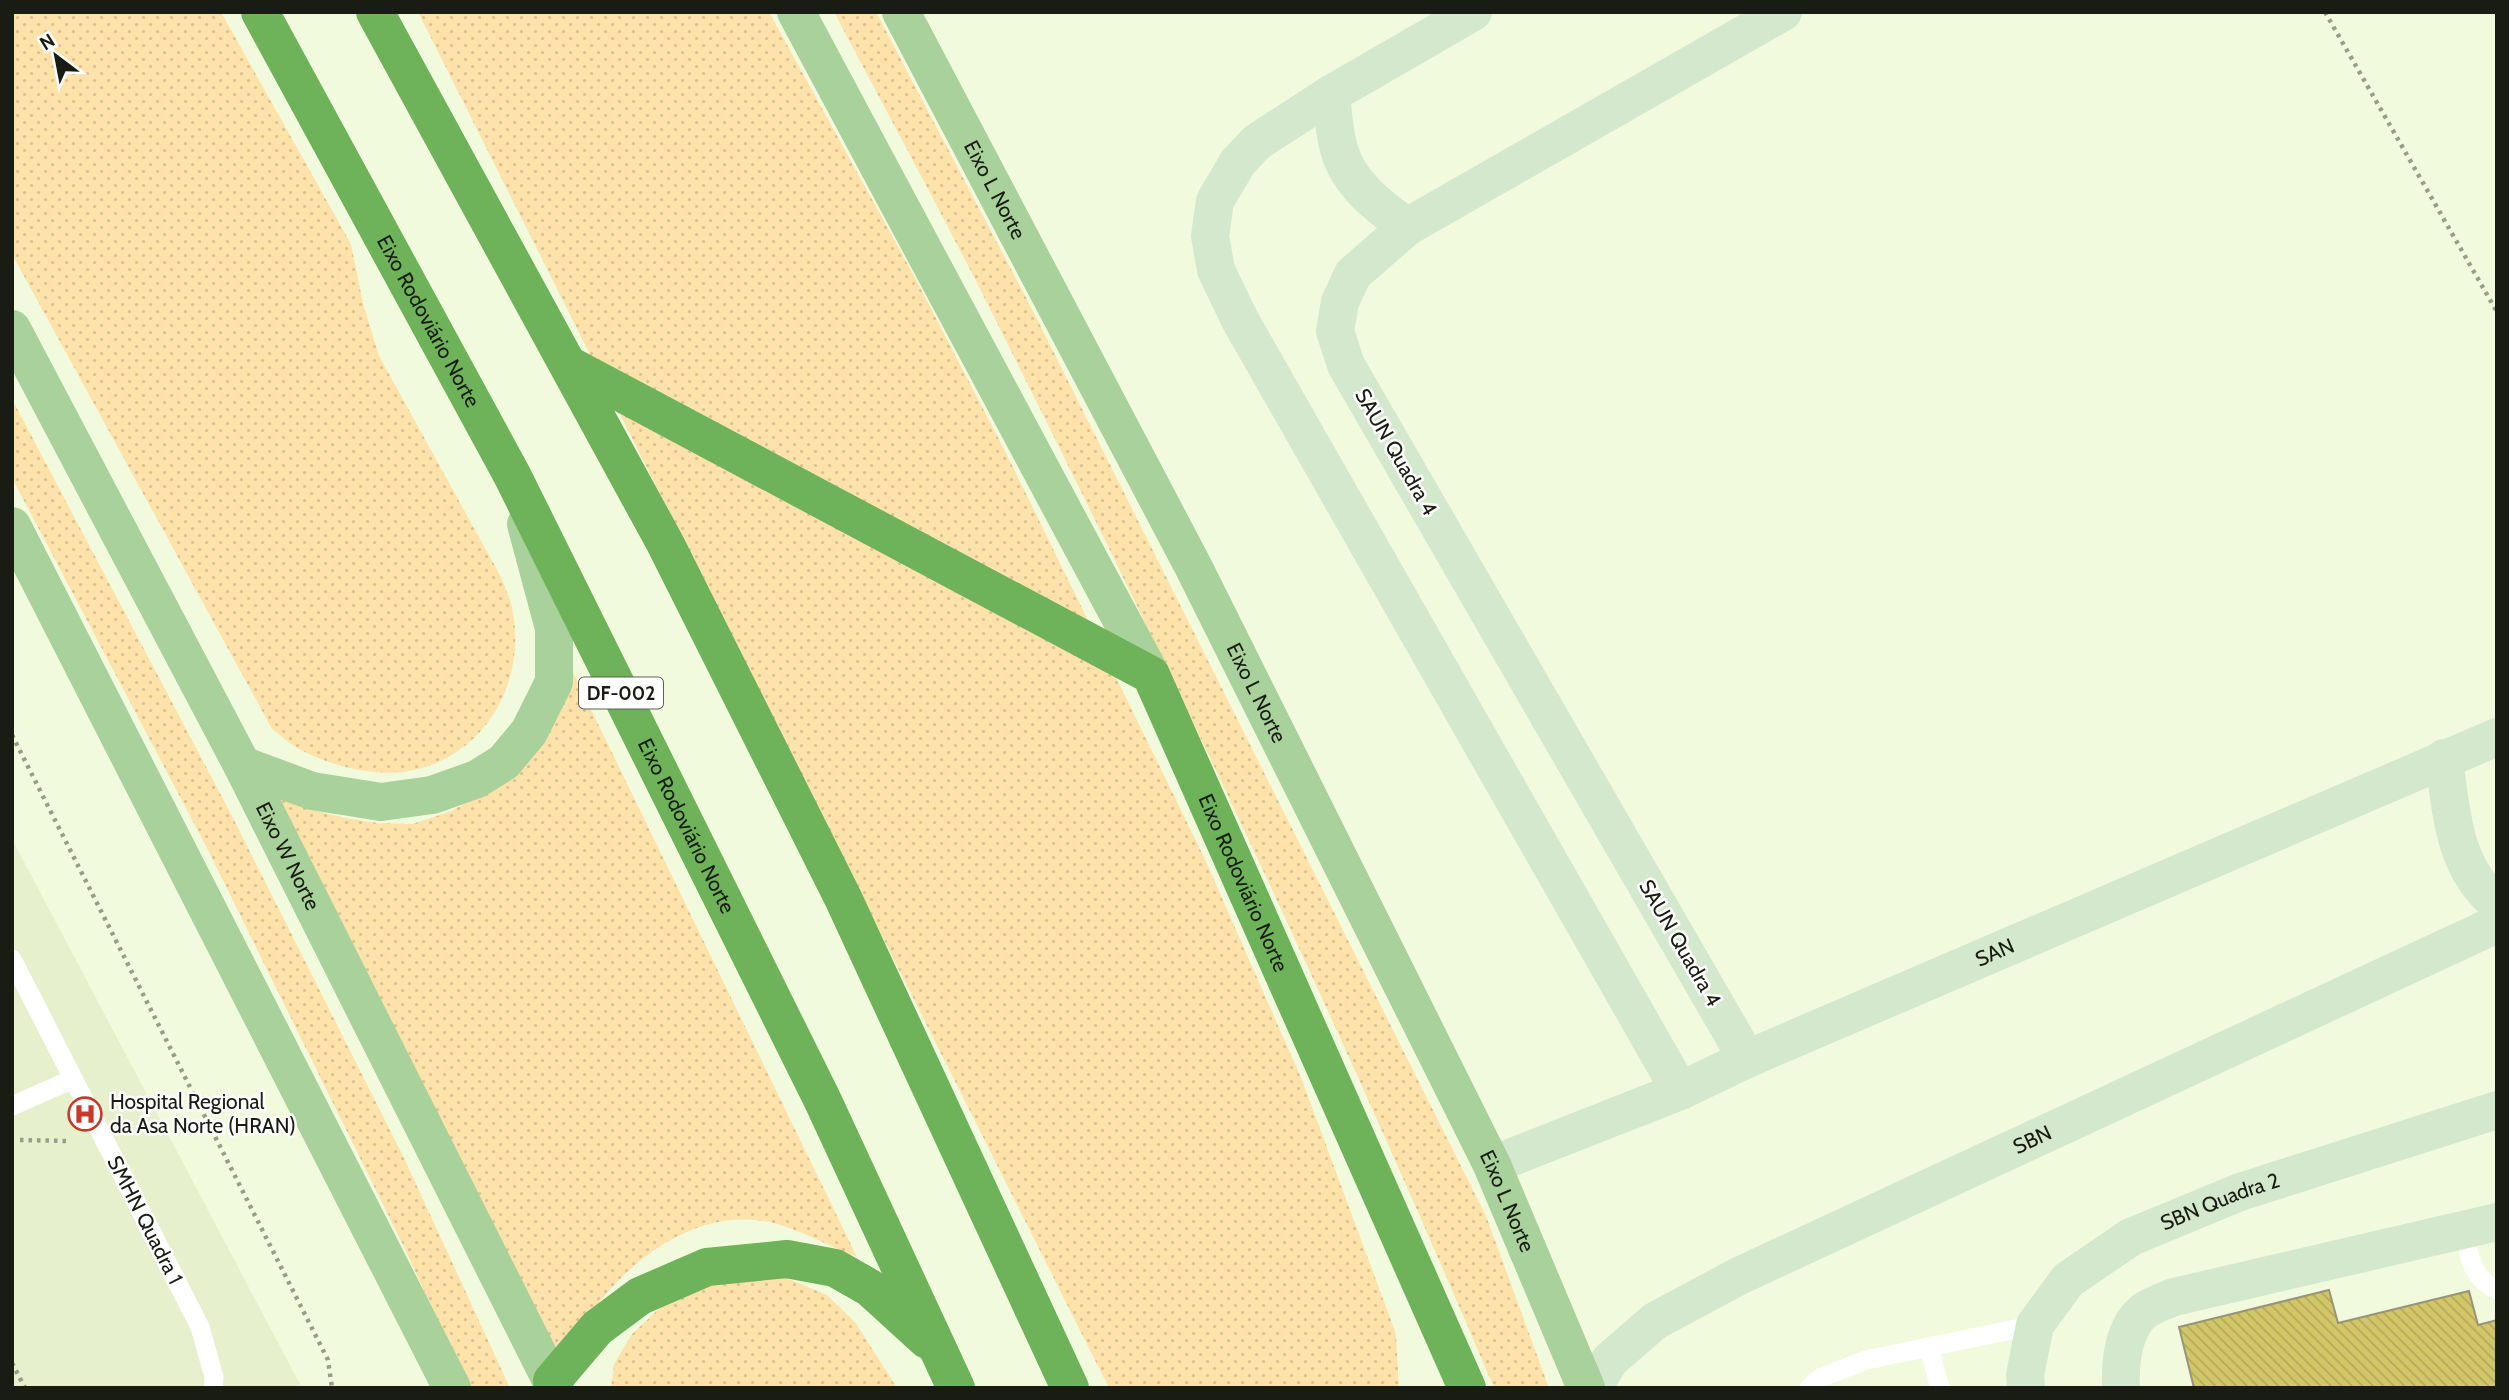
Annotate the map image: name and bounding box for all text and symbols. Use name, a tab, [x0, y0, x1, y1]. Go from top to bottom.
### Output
north arrow	[21, 21, 91, 91]
text: N	[35, 29, 59, 55]
street label: Eixo L Norte	[959, 136, 1032, 243]
street label: Eixo Rodoviário Norte	[372, 231, 486, 411]
street label: SAUN Quadra 4	[1350, 384, 1443, 519]
street label: Eixo L Norte	[1221, 639, 1292, 747]
road number: DF-002	[579, 678, 663, 708]
street label: Eixo Rodoviário Norte	[633, 734, 741, 917]
street label: Eixo Rodoviário Norte	[1193, 790, 1294, 976]
street label: Eixo W Norte	[251, 798, 326, 914]
street label: SAUN Quadra 4	[1634, 875, 1727, 1010]
street label: SAN	[1971, 933, 2018, 972]
place label: Hospital Regional da Asa Norte (HRAN)	[110, 1089, 296, 1138]
hospital icon: Hospital Regional da Asa Norte (HRAN)	[66, 1095, 104, 1133]
street label: SBN	[2009, 1120, 2055, 1159]
street label: Eixo L Norte	[1475, 1146, 1540, 1256]
street label: SMHN Quadra 1	[102, 1152, 188, 1288]
street label: SBN Quadra 2	[2157, 1167, 2282, 1235]

